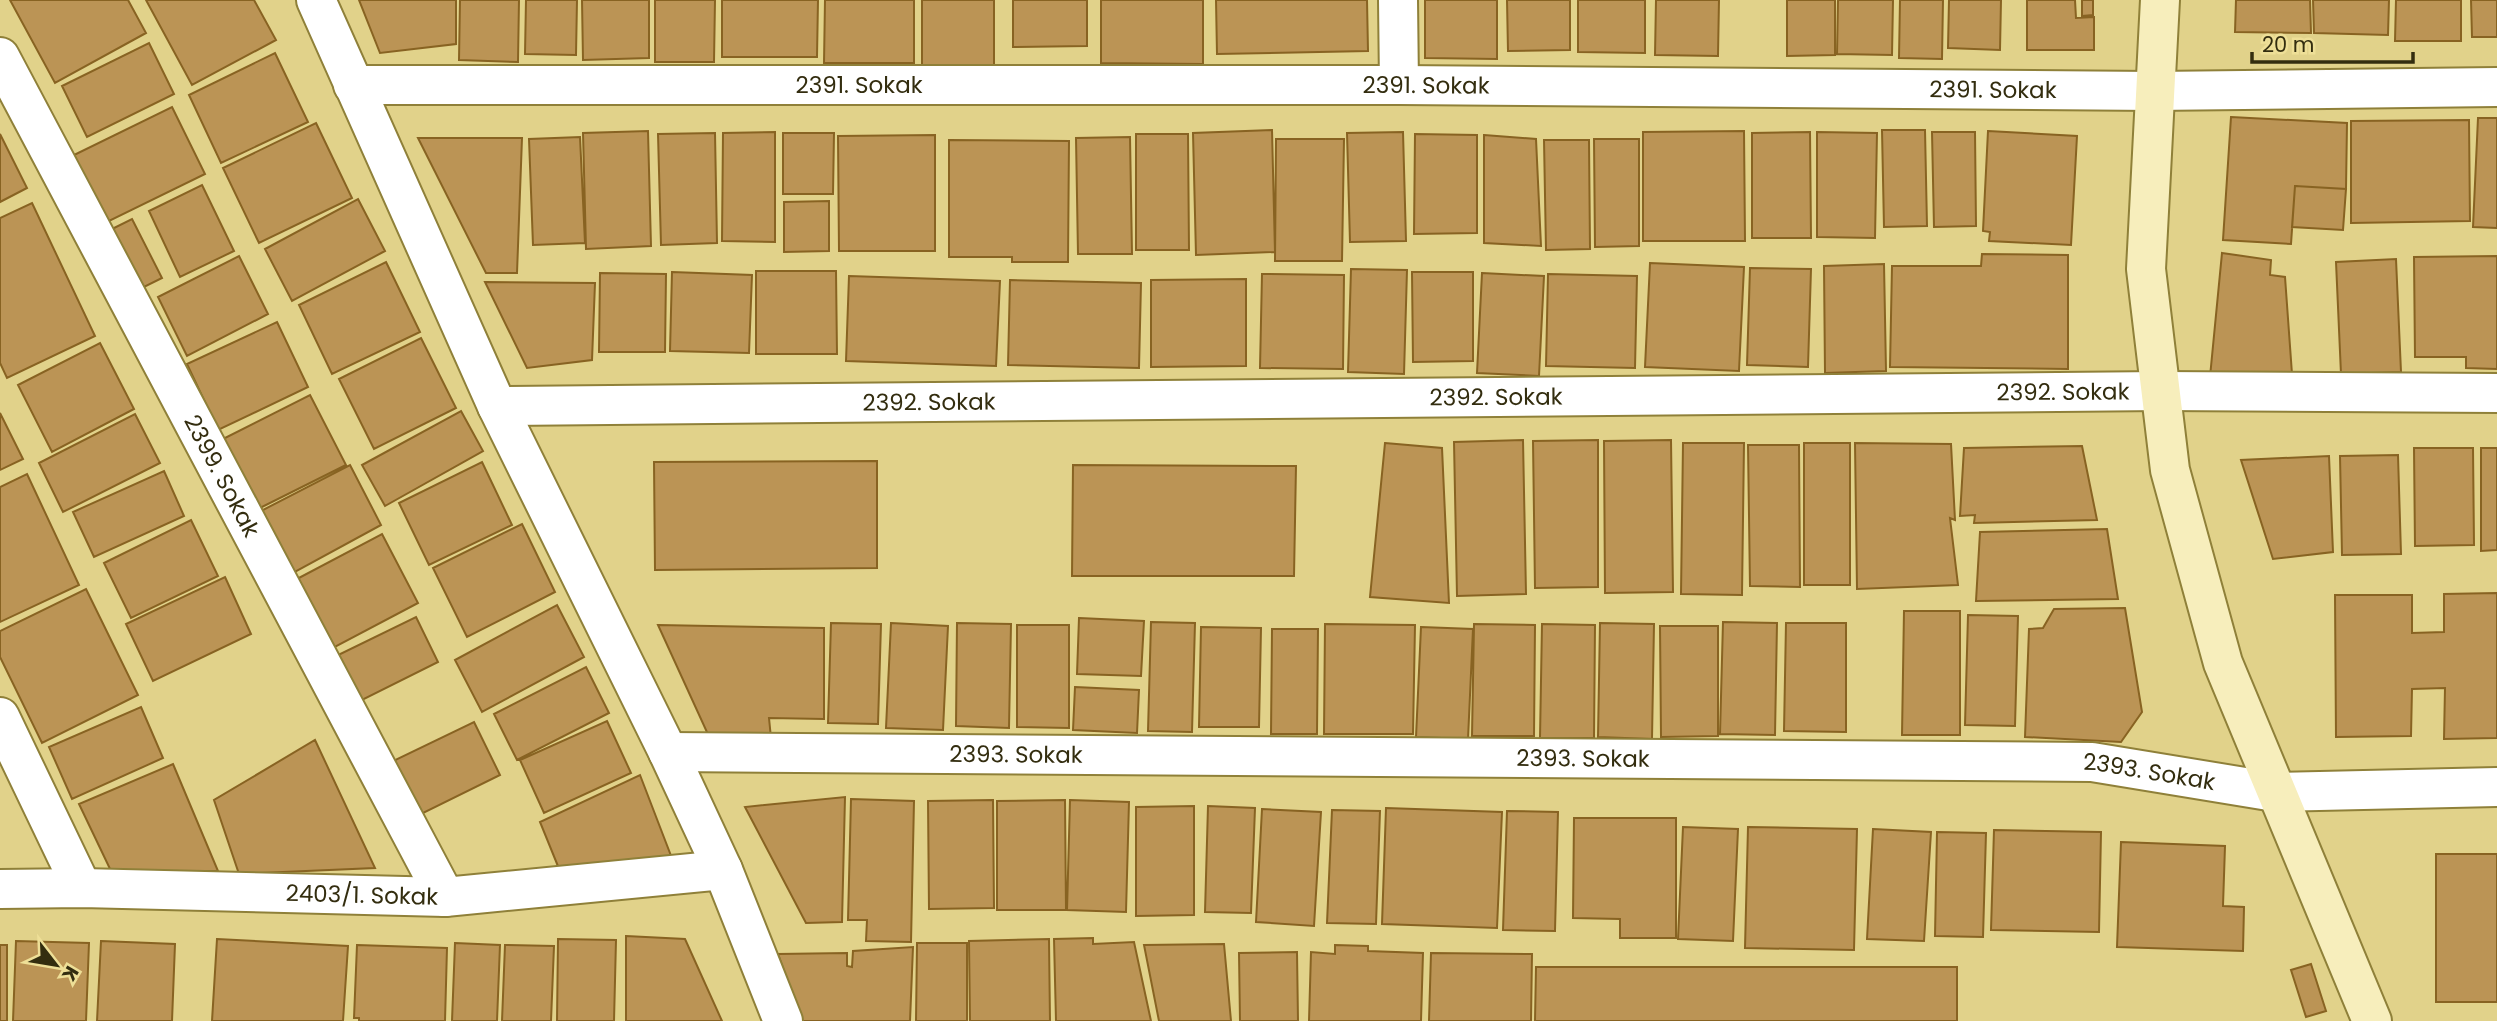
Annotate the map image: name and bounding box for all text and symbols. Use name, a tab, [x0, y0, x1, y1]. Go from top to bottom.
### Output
scale bar	[2252, 21, 2413, 65]
text: 20 m	[2262, 30, 2315, 59]
street label: 2391. Sokak	[795, 69, 923, 101]
street label: 2391. Sokak	[1362, 69, 1490, 102]
street label: 2391. Sokak	[1929, 73, 2057, 106]
street label: 2392. Sokak	[1996, 375, 2130, 408]
street label: 2392. Sokak	[1429, 380, 1563, 414]
street label: 2392. Sokak	[862, 386, 996, 419]
street label: 2399. Sokak	[176, 409, 268, 543]
street label: 2393. Sokak	[949, 738, 1083, 771]
street label: 2393. Sokak	[1516, 742, 1650, 775]
street label: 2393. Sokak	[2083, 746, 2218, 798]
street label: 2403/1. Sokak	[285, 877, 439, 913]
north arrow	[21, 930, 91, 1000]
text: K	[55, 961, 85, 986]

